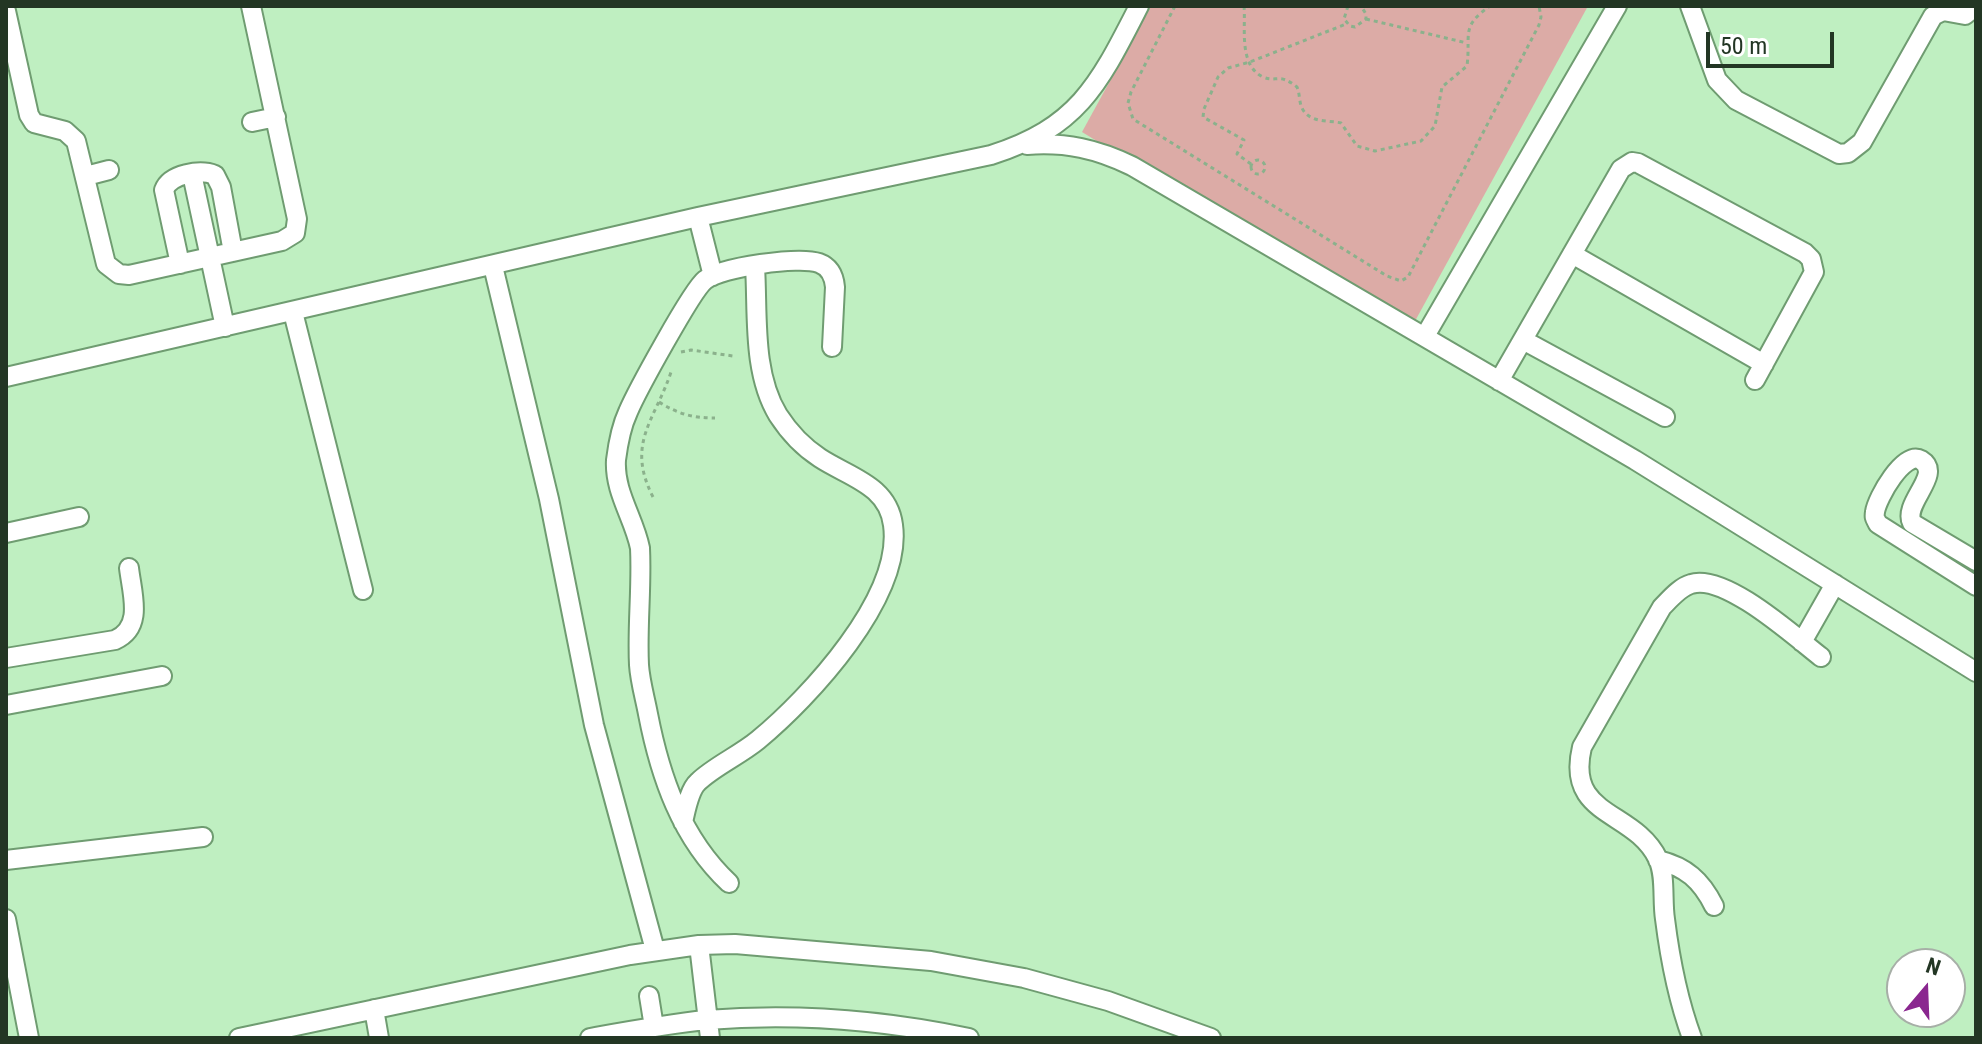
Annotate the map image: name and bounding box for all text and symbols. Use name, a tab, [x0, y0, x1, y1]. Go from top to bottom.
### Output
scale bar	[1710, 16, 1838, 66]
text: 50 m	[1720, 32, 1767, 60]
north arrow	[1886, 948, 1966, 1028]
text: N	[1923, 953, 1944, 981]

